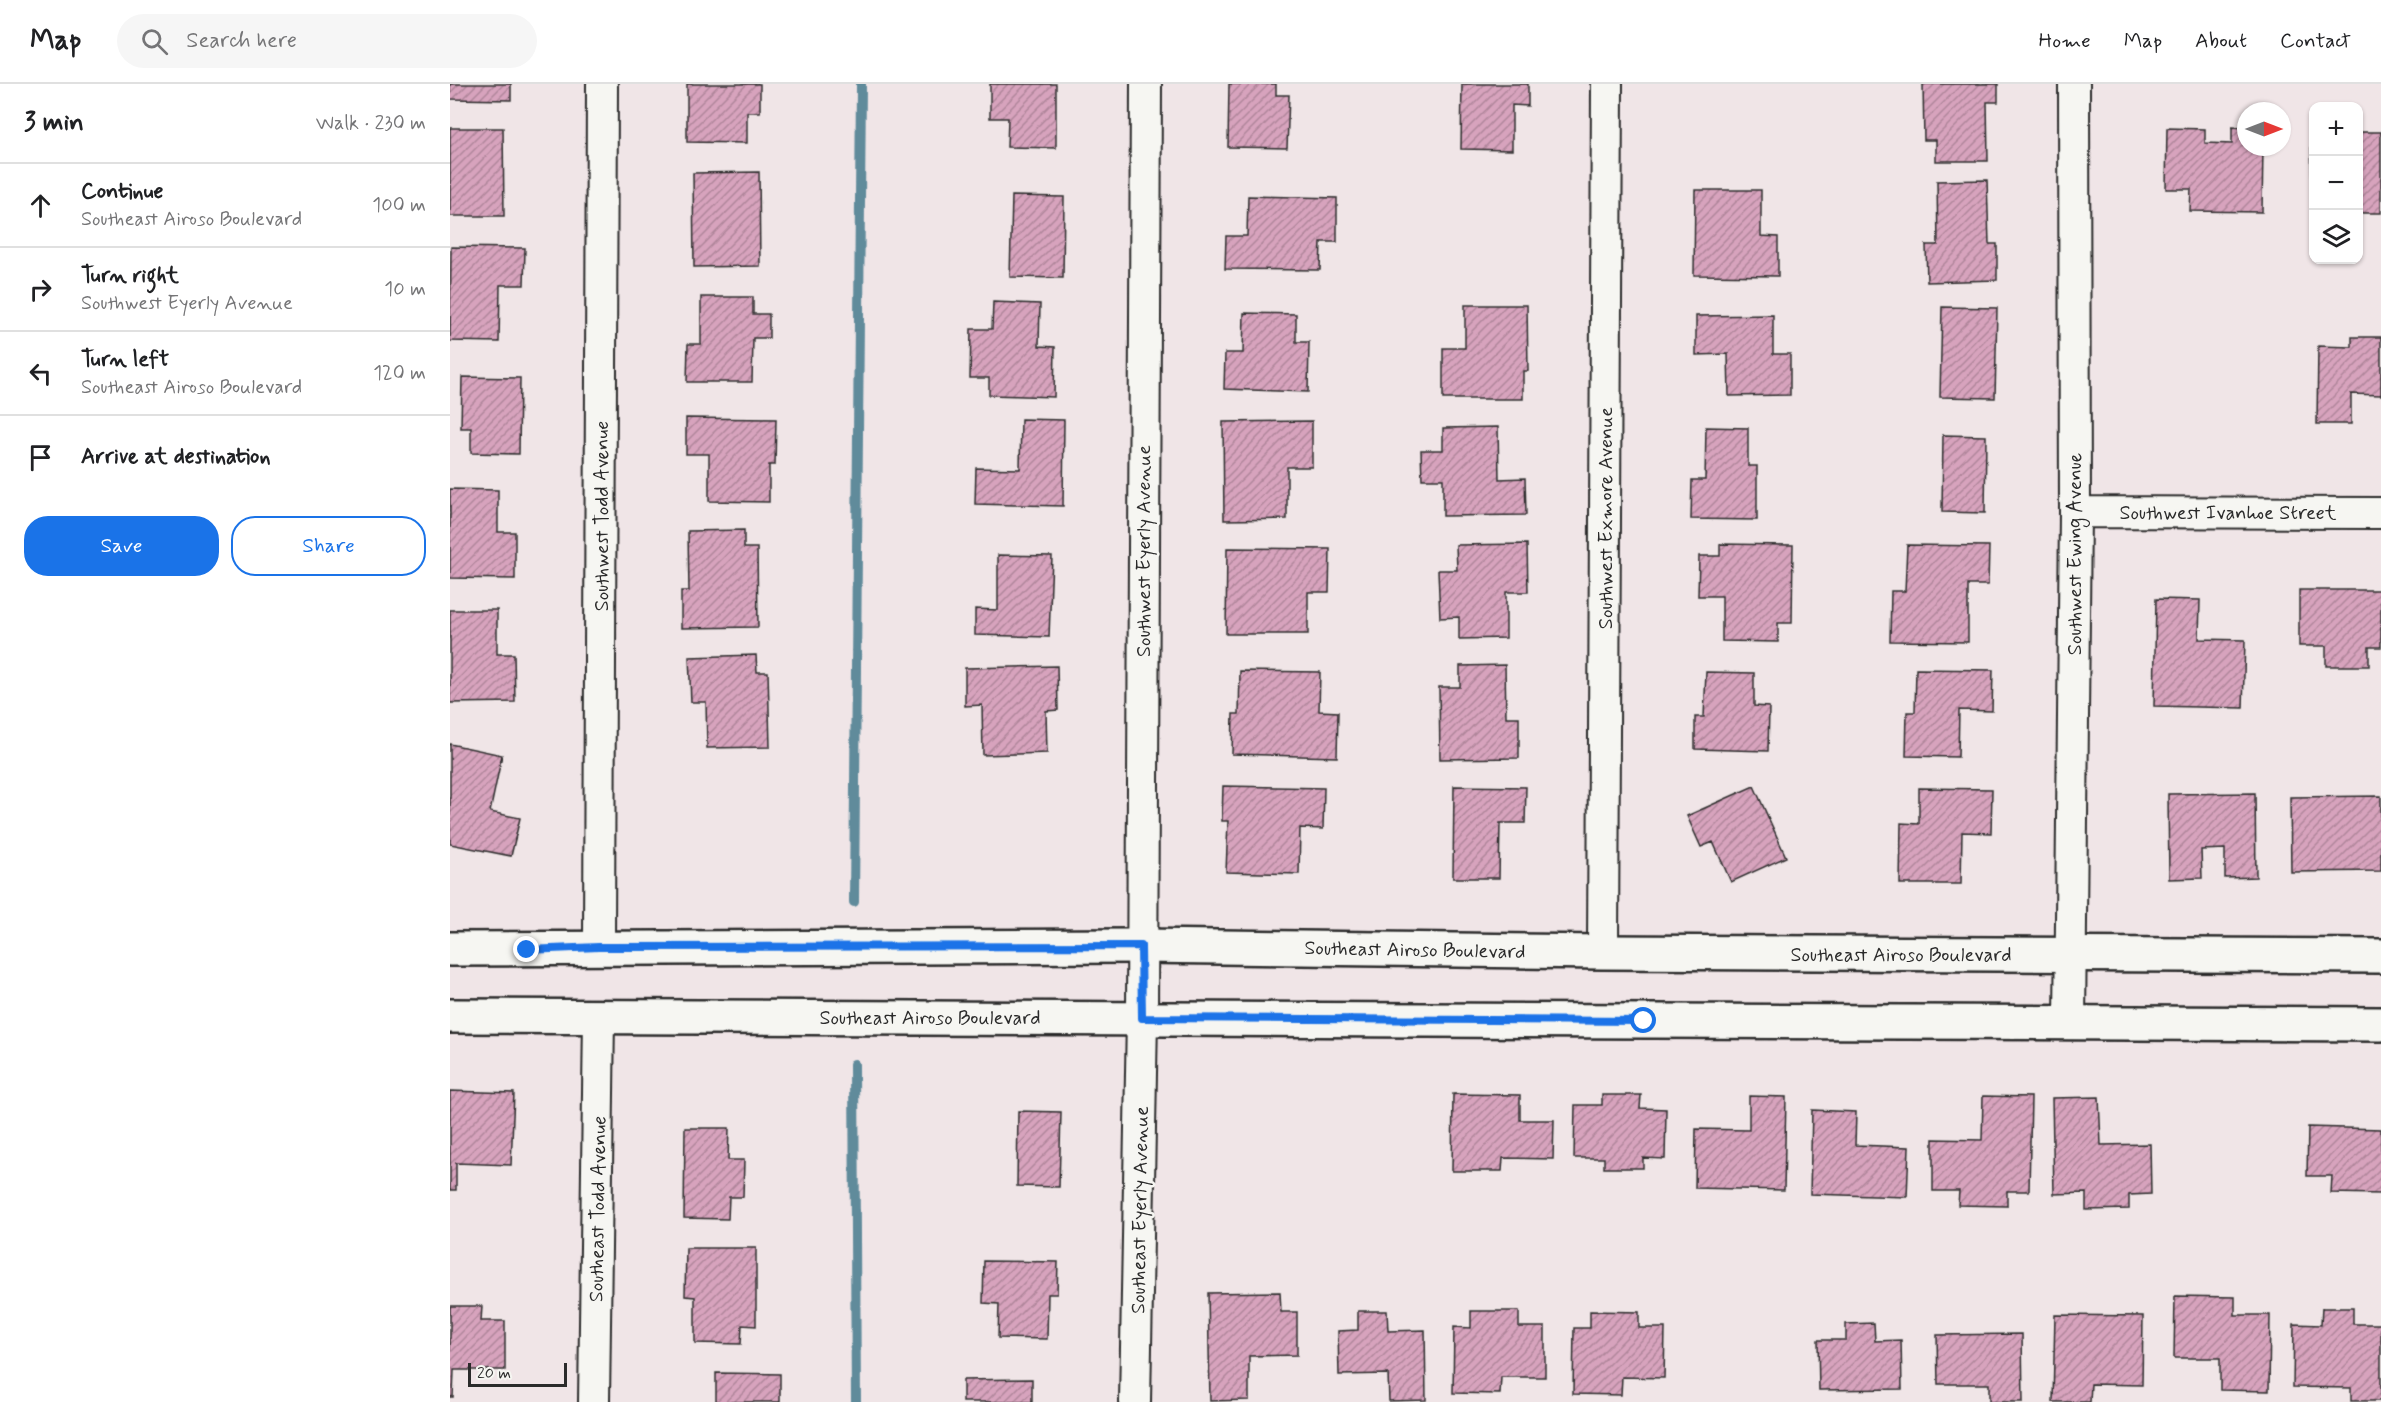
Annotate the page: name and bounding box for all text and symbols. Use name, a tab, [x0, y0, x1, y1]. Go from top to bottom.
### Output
search box	[117, 14, 537, 68]
text: Map	[30, 23, 81, 60]
icon: search	[138, 25, 171, 58]
text: Search here	[186, 27, 297, 55]
text: Home	[2039, 27, 2091, 55]
text: Map	[2124, 27, 2162, 55]
text: About	[2195, 27, 2247, 55]
text: Contact	[2280, 27, 2351, 55]
north arrow	[2237, 102, 2291, 156]
map controls	[2309, 102, 2363, 264]
button: +	[2309, 102, 2363, 156]
text: 3 min	[24, 106, 84, 140]
text: Walk · 230 m	[316, 110, 426, 137]
button: −	[2309, 156, 2363, 210]
text: Continue	[81, 178, 163, 206]
icon: ahead	[24, 189, 57, 222]
text: 100 m	[372, 192, 426, 219]
text: Southeast Airoso Boulevard	[81, 206, 302, 233]
button: layers	[2309, 210, 2363, 264]
text: Turn right	[81, 262, 179, 290]
icon: right	[24, 273, 57, 306]
text: 10 m	[384, 276, 426, 303]
text: Southwest Eyerly Avenue	[81, 290, 293, 317]
text: Turn left	[81, 346, 169, 374]
icon: left	[24, 357, 57, 390]
text: 120 m	[373, 360, 426, 387]
text: Southeast Airoso Boulevard	[81, 374, 302, 401]
street label: Southwest Exmore Avenue	[1593, 407, 1620, 629]
street label: Southwest Todd Avenue	[589, 421, 616, 611]
icon: arrive	[24, 441, 57, 474]
text: Arrive at destination	[81, 443, 271, 471]
street label: Southwest Eyerly Avenue	[1131, 445, 1158, 657]
street label: Southwest Ewing Avenue	[2062, 453, 2090, 655]
street label: Southwest Ivanhoe Street	[2119, 500, 2337, 527]
button: Save	[24, 516, 219, 576]
button: Share	[231, 516, 426, 576]
street label: Southeast Airoso Boulevard	[1304, 935, 1526, 966]
route end	[513, 936, 539, 962]
street label: Southeast Airoso Boulevard	[1790, 942, 2012, 969]
street label: Southeast Airoso Boulevard	[819, 1005, 1041, 1032]
route start	[1630, 1007, 1656, 1033]
street label: Southeast Eyerly Avenue	[1125, 1106, 1156, 1314]
street label: Southeast Todd Avenue	[583, 1116, 614, 1303]
scale bar	[468, 1360, 567, 1388]
text: 20 m	[477, 1363, 511, 1384]

